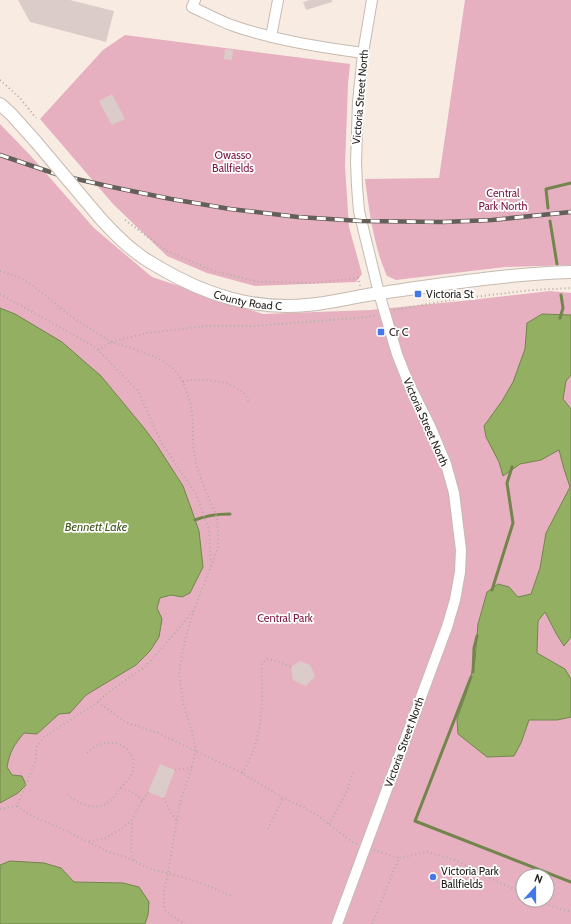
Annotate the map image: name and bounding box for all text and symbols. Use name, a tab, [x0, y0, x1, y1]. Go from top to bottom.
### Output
street label: Victoria Street North	[349, 49, 371, 145]
park label: Owasso Ballfields	[212, 148, 254, 175]
park label: Central Park North	[478, 186, 528, 213]
street label: County Road C	[212, 287, 282, 313]
place label: Victoria St	[426, 287, 474, 301]
marker: Victoria St	[413, 289, 423, 299]
place label: Cr C	[389, 325, 409, 339]
marker: Cr C	[376, 327, 386, 337]
street label: Victoria Street North	[400, 376, 452, 468]
water label: Bennett Lake	[65, 519, 128, 534]
park label: Central Park	[257, 611, 313, 625]
street label: Victoria Street North	[381, 695, 427, 789]
place label: Victoria Park Ballfields	[441, 864, 499, 891]
north arrow	[515, 868, 555, 908]
text: N	[532, 871, 545, 887]
marker: Victoria Park Ballfields	[428, 872, 438, 882]

